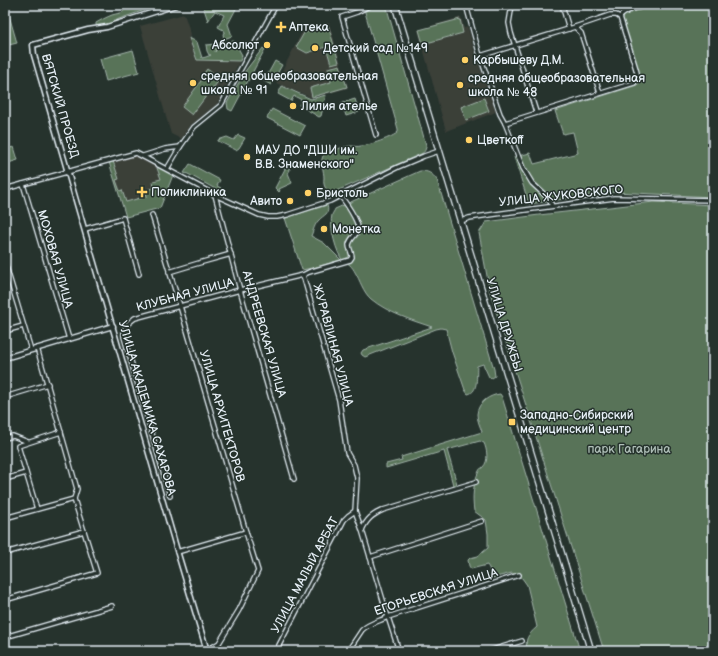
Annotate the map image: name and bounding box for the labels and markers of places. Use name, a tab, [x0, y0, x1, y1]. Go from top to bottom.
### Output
place label: Аптека	[288, 20, 329, 35]
marker: Аптека	[276, 22, 286, 32]
place label: Абсолют	[211, 38, 259, 53]
marker: Абсолют	[262, 40, 272, 50]
place label: Детский сад №149	[323, 41, 428, 56]
marker: Детский сад №149	[310, 43, 320, 53]
place label: Карбышеву Д.М.	[473, 53, 564, 68]
marker: Карбышеву Д.М.	[460, 55, 470, 65]
place label: средняя общеобразовательная школа № 91	[201, 69, 378, 98]
place label: средняя общеобразовательная школа № 48	[468, 71, 645, 100]
marker: средняя общеобразовательная школа № 91	[188, 78, 198, 88]
marker: средняя общеобразовательная школа № 48	[455, 80, 465, 90]
place label: Лилия ателье	[300, 99, 378, 114]
marker: Лилия ателье	[288, 101, 298, 111]
place label: Цветкоff	[477, 133, 524, 148]
marker: Цветкоff	[464, 135, 474, 145]
place label: МАУ ДО "ДШИ им. В.В. Знаменского"	[255, 143, 357, 172]
marker: МАУ ДО "ДШИ им. В.В. Знаменского"	[242, 152, 252, 162]
place label: Поликлиника	[151, 185, 226, 200]
marker: Поликлиника	[136, 186, 148, 198]
place label: Бристоль	[316, 186, 368, 201]
marker: Бристоль	[303, 188, 313, 198]
place label: Авито	[249, 194, 282, 209]
marker: Авито	[285, 196, 295, 206]
place label: Монетка	[332, 222, 381, 237]
marker: Монетка	[319, 224, 329, 234]
place label: Западно-Сибирский медицинский центр	[520, 408, 634, 437]
marker: Западно-Сибирский медицинский центр	[507, 417, 517, 427]

